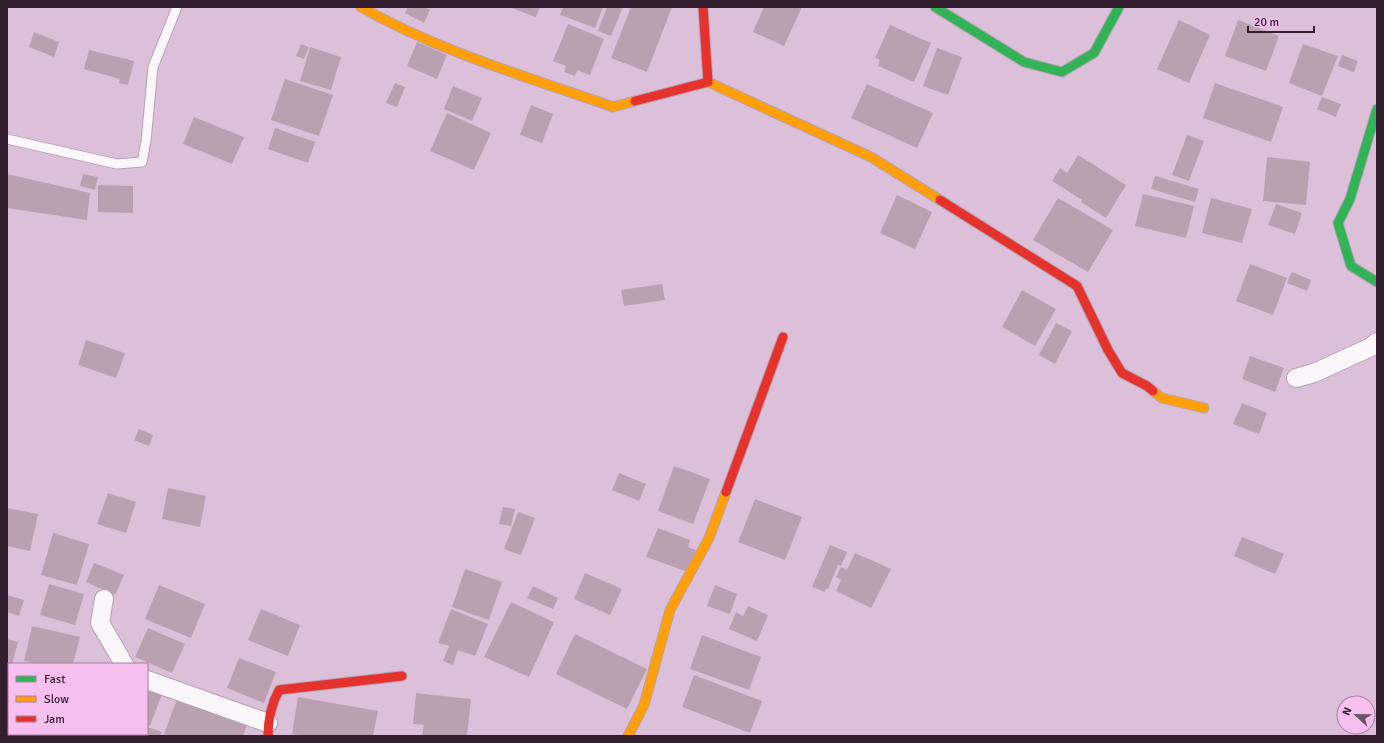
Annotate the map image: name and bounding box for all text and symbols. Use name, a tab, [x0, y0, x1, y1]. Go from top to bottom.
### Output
scale bar	[1248, 8, 1314, 34]
text: 20 m	[1254, 15, 1279, 30]
legend	[8, 663, 148, 735]
text: Fast	[44, 672, 65, 687]
text: Slow	[44, 692, 69, 707]
north arrow	[1336, 695, 1376, 735]
text: N	[1340, 705, 1355, 717]
text: Jam	[44, 712, 65, 727]

